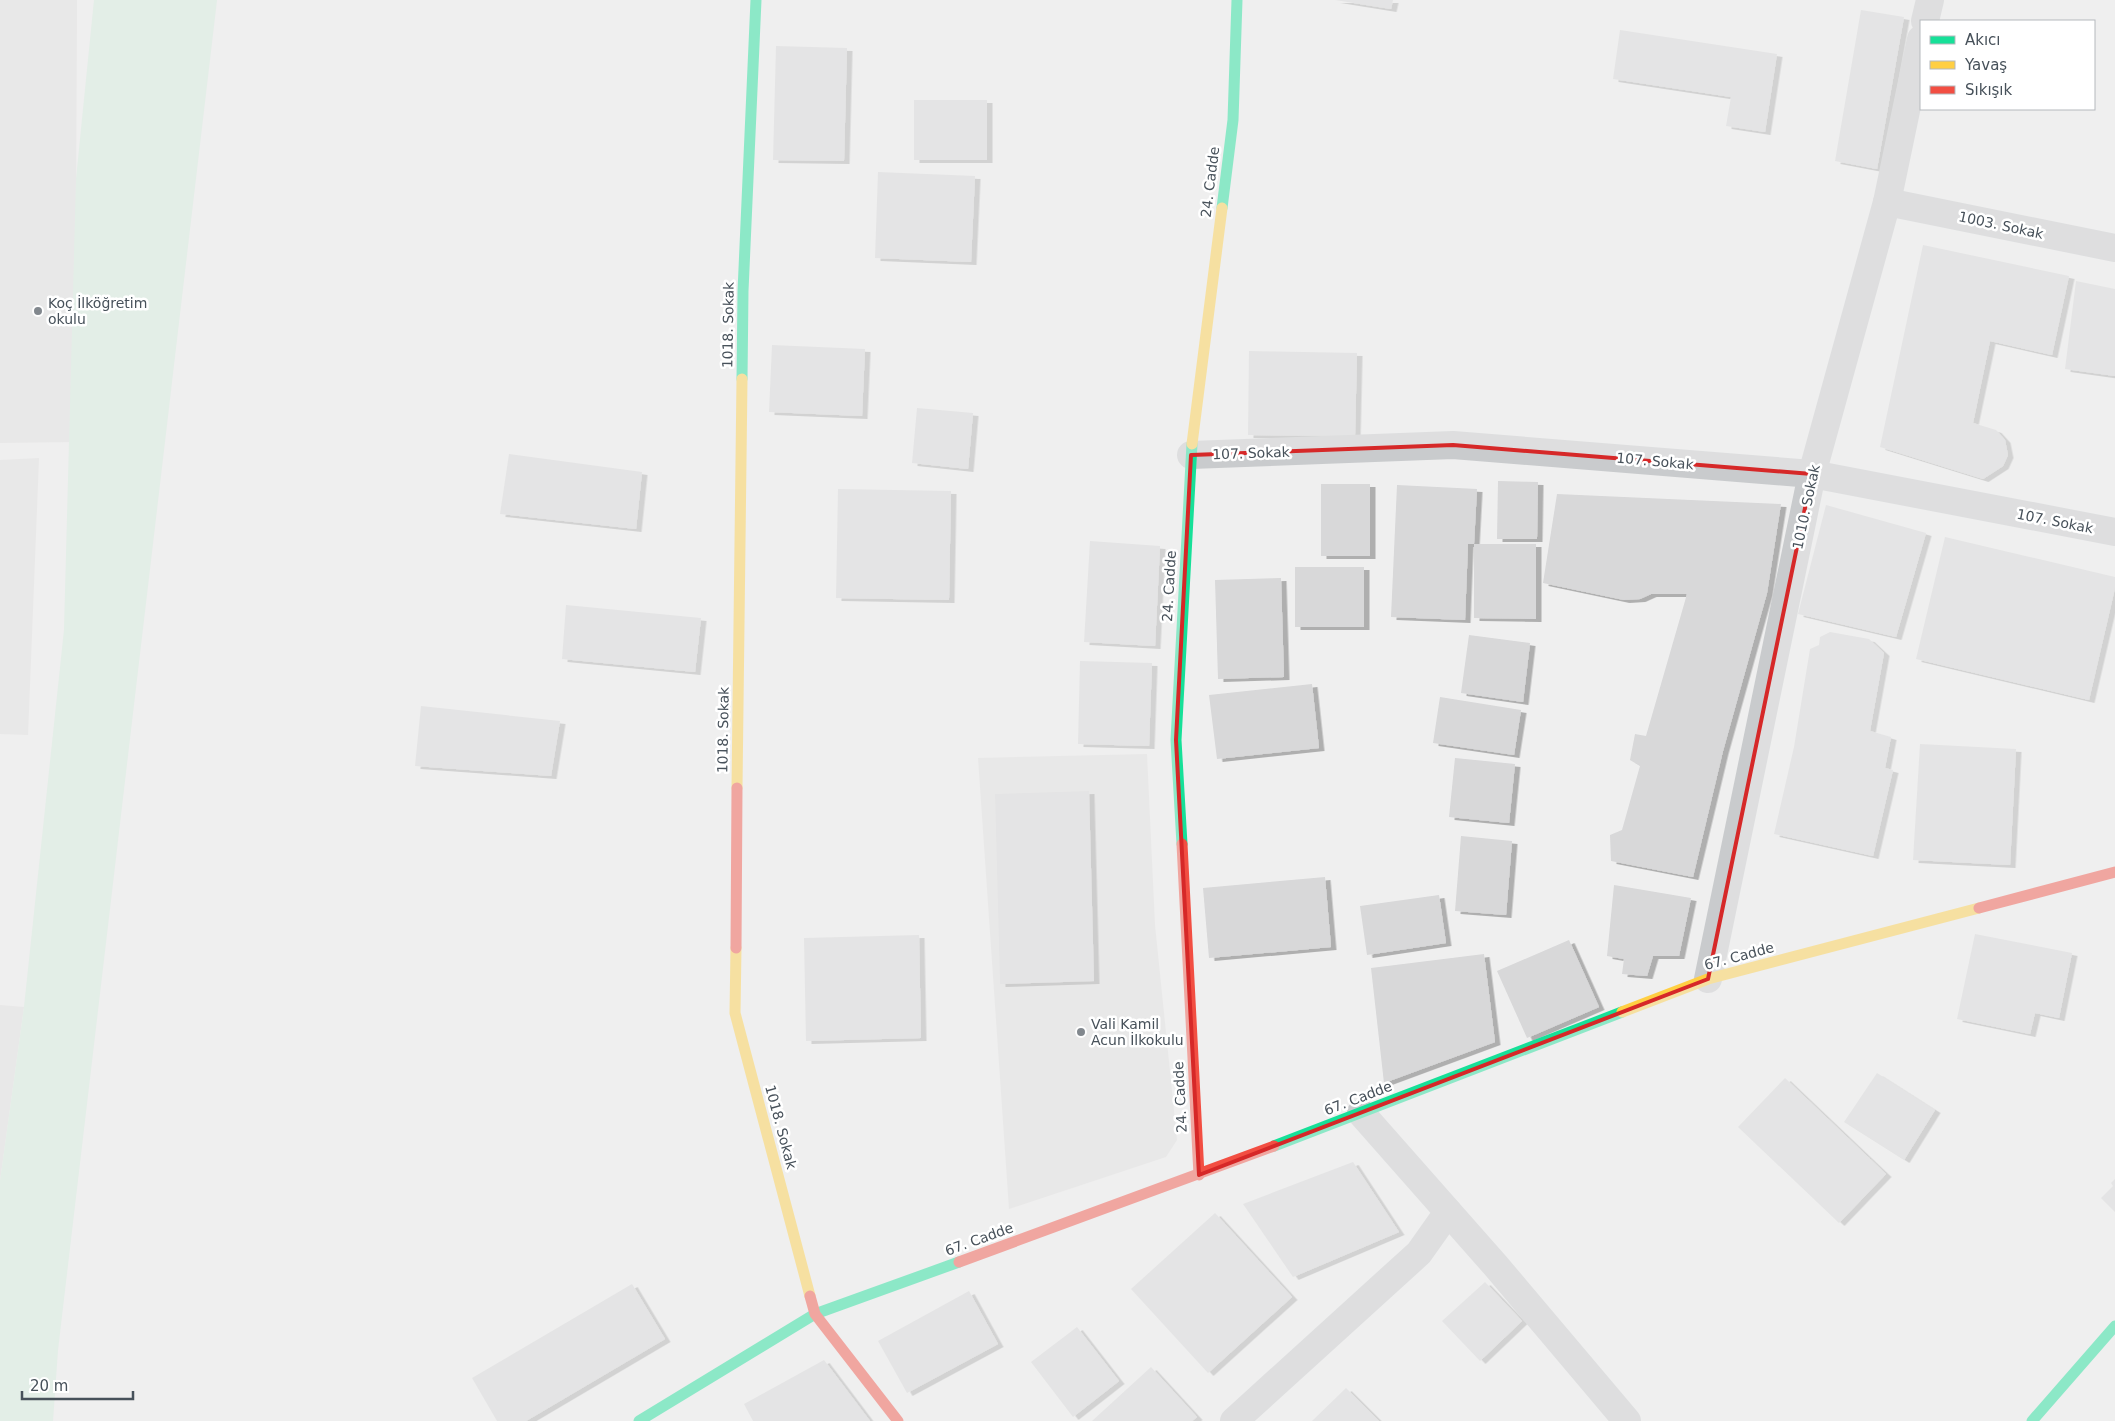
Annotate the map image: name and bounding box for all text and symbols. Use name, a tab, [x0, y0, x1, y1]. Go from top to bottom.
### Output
legend	[1920, 20, 2095, 110]
text: Akıcı	[1965, 31, 2001, 49]
text: Yavaş	[1964, 56, 2007, 74]
text: Sıkışık	[1965, 81, 2013, 99]
street label: 24. Cadde	[1198, 146, 1222, 218]
street label: 1003. Sokak	[1957, 208, 2046, 242]
street label: 1018. Sokak	[719, 281, 737, 368]
place label: Koç İlköğretim okulu	[48, 294, 147, 327]
marker: Koç İlköğretim okulu	[32, 305, 44, 317]
street label: 107. Sokak	[1212, 444, 1291, 462]
street label: 107. Sokak	[1616, 450, 1695, 472]
street label: 1010. Sokak	[1789, 462, 1823, 551]
street label: 107. Sokak	[2015, 506, 2095, 536]
street label: 24. Cadde	[1159, 550, 1179, 622]
street label: 1018. Sokak	[714, 686, 732, 773]
street label: 67. Cadde	[1702, 939, 1776, 973]
place label: Vali Kamil Acun İlkokulu	[1091, 1016, 1184, 1048]
marker: Vali Kamil Acun İlkokulu	[1075, 1026, 1087, 1038]
street label: 24. Cadde	[1170, 1061, 1190, 1133]
street label: 67. Cadde	[1322, 1078, 1394, 1118]
street label: 1018. Sokak	[762, 1083, 800, 1172]
street label: 67. Cadde	[943, 1219, 1015, 1259]
scale bar	[22, 1368, 134, 1400]
text: 20 m	[30, 1377, 68, 1395]

